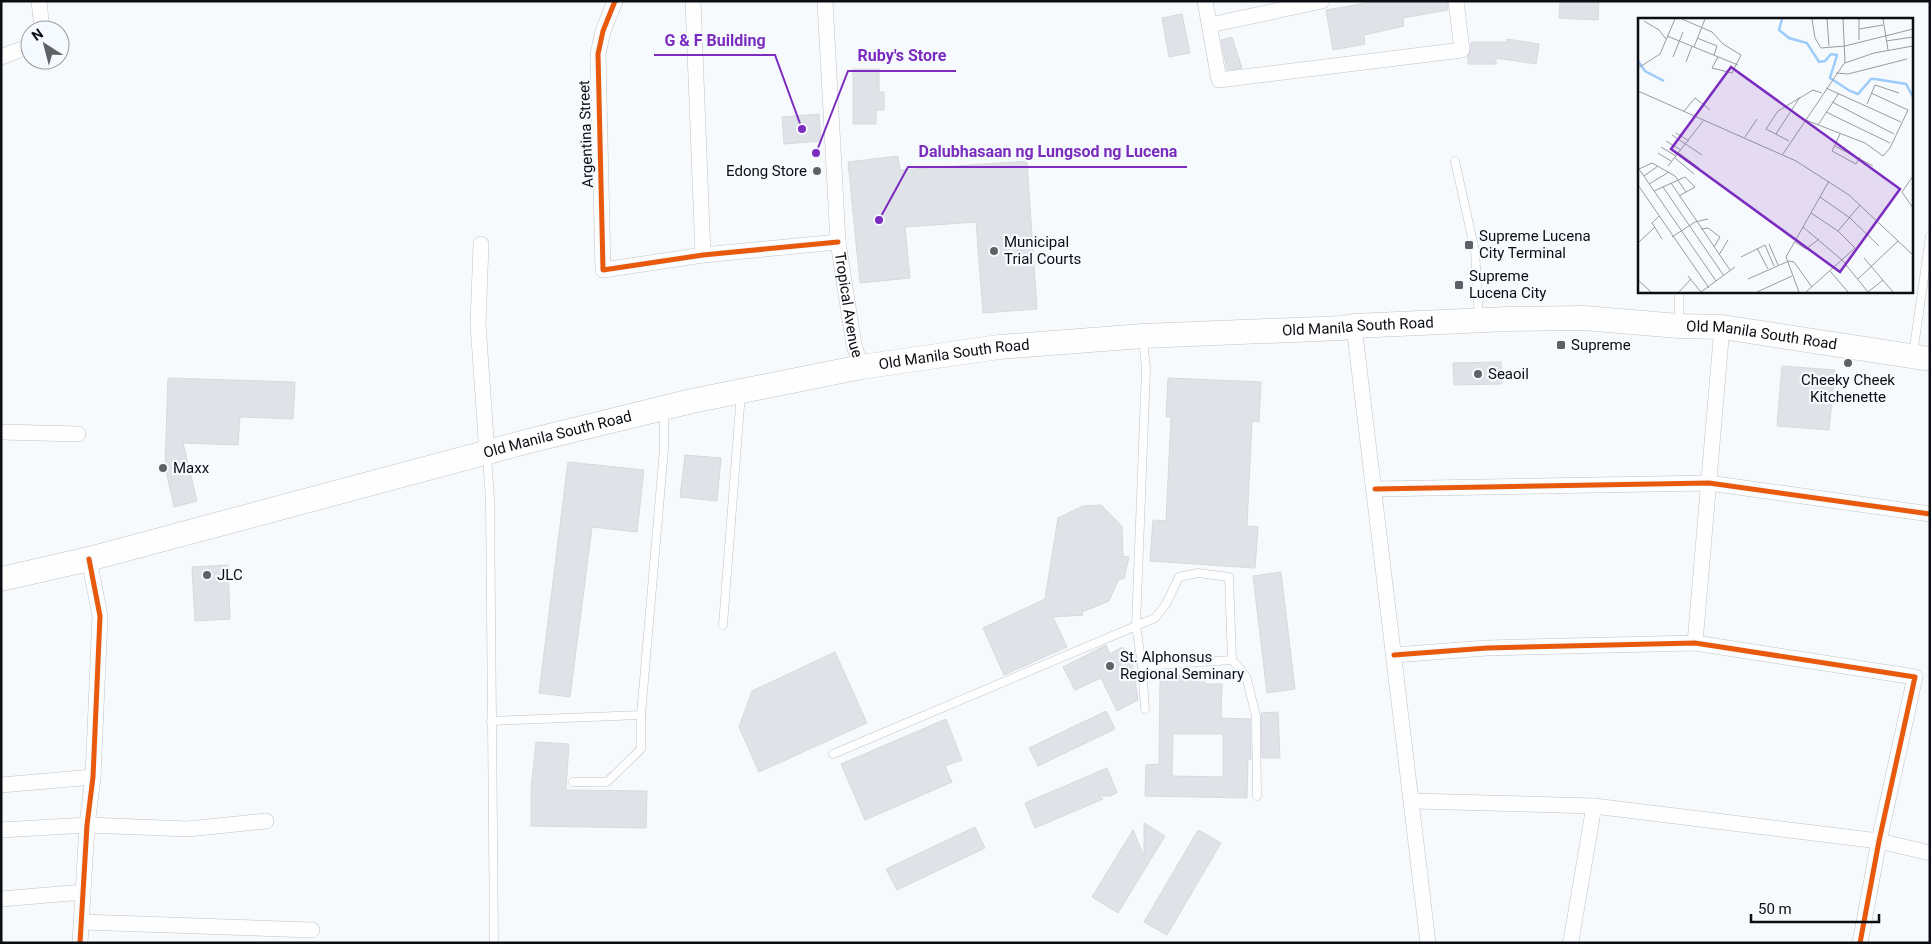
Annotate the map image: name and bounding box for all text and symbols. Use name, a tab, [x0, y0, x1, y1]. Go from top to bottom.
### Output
inset map	[1638, 18, 1914, 292]
north arrow	[20, 20, 70, 70]
callout: G & F Building	[654, 24, 775, 55]
text: N	[29, 25, 46, 44]
text: G & F Building	[664, 31, 766, 50]
callout: Ruby's Store	[848, 40, 956, 71]
text: Ruby's Store	[858, 46, 947, 65]
street label: Argentina Street	[575, 80, 597, 188]
callout: Dalubhasaan ng Lungsod ng Lucena	[908, 136, 1187, 167]
text: Dalubhasaan ng Lungsod ng Lucena	[919, 142, 1178, 161]
place label: Edong Store	[726, 162, 807, 180]
marker: Edong Store	[811, 165, 823, 177]
place label: Supreme Lucena City Terminal	[1479, 227, 1591, 262]
place label: Municipal Trial Courts	[1004, 233, 1081, 268]
marker: Supreme Lucena City Terminal	[1463, 239, 1475, 251]
marker: Municipal Trial Courts	[988, 245, 1000, 257]
street label: Tropical Avenue	[831, 251, 866, 360]
place label: Supreme Lucena City	[1469, 267, 1546, 302]
marker: Supreme Lucena City	[1453, 279, 1465, 291]
street label: Old Manila South Road	[1282, 313, 1434, 339]
street label: Old Manila South Road	[1686, 317, 1838, 354]
street label: Old Manila South Road	[877, 336, 1030, 373]
place label: Supreme	[1571, 336, 1631, 354]
marker: Supreme	[1555, 339, 1567, 351]
marker: Cheeky Cheek Kitchenette	[1842, 357, 1854, 369]
place label: Seaoil	[1488, 365, 1529, 383]
marker: Seaoil	[1472, 368, 1484, 380]
place label: Cheeky Cheek Kitchenette	[1801, 371, 1895, 406]
street label: Old Manila South Road	[481, 407, 633, 462]
place label: Maxx	[173, 459, 210, 477]
marker: Maxx	[157, 462, 169, 474]
place label: JLC	[217, 566, 243, 584]
marker: JLC	[201, 569, 213, 581]
place label: St. Alphonsus Regional Seminary	[1120, 648, 1244, 683]
marker: St. Alphonsus Regional Seminary	[1104, 660, 1116, 672]
scale bar	[1751, 892, 1878, 924]
text: 50 m	[1758, 900, 1792, 918]

